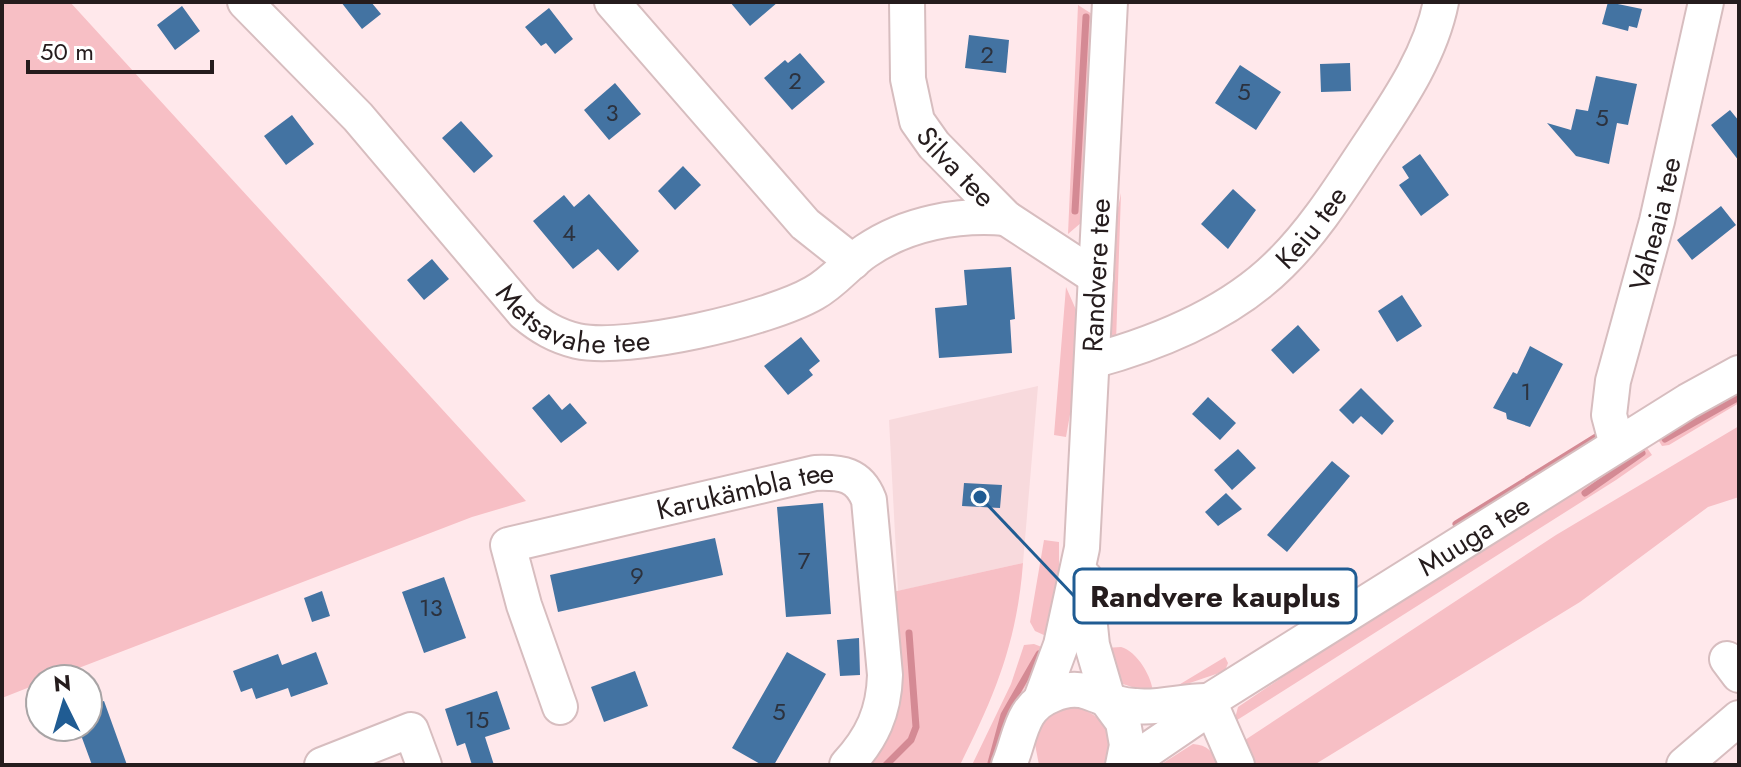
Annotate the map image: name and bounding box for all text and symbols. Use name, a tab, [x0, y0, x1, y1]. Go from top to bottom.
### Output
scale bar	[28, 24, 212, 74]
text: 50 m	[40, 34, 94, 69]
house number: 2	[980, 37, 994, 72]
house number: 2	[788, 63, 802, 98]
house number: 5	[1237, 74, 1251, 109]
house number: 3	[605, 95, 619, 130]
house number: 5	[1595, 100, 1609, 135]
street label: Silva tee	[906, 118, 1005, 216]
street label: Vaheaia tee	[1618, 153, 1691, 295]
street label: Keiu tee	[1266, 178, 1357, 278]
street label: Randvere tee	[1072, 197, 1120, 353]
house number: 4	[562, 215, 576, 250]
street label: Metsavahe tee	[487, 274, 652, 364]
house number: 1	[1521, 374, 1531, 409]
street label: Karukämbla tee	[652, 452, 834, 530]
street label: Muuga tee	[1410, 484, 1538, 586]
house number: 7	[798, 543, 811, 578]
house number: 9	[630, 558, 644, 593]
callout: Randvere kauplus	[1074, 569, 1356, 623]
text: Randvere kauplus	[1090, 575, 1340, 618]
house number: 13	[419, 590, 443, 625]
north arrow	[24, 663, 104, 743]
text: N	[52, 666, 72, 700]
house number: 5	[772, 694, 786, 729]
house number: 15	[465, 702, 489, 737]

